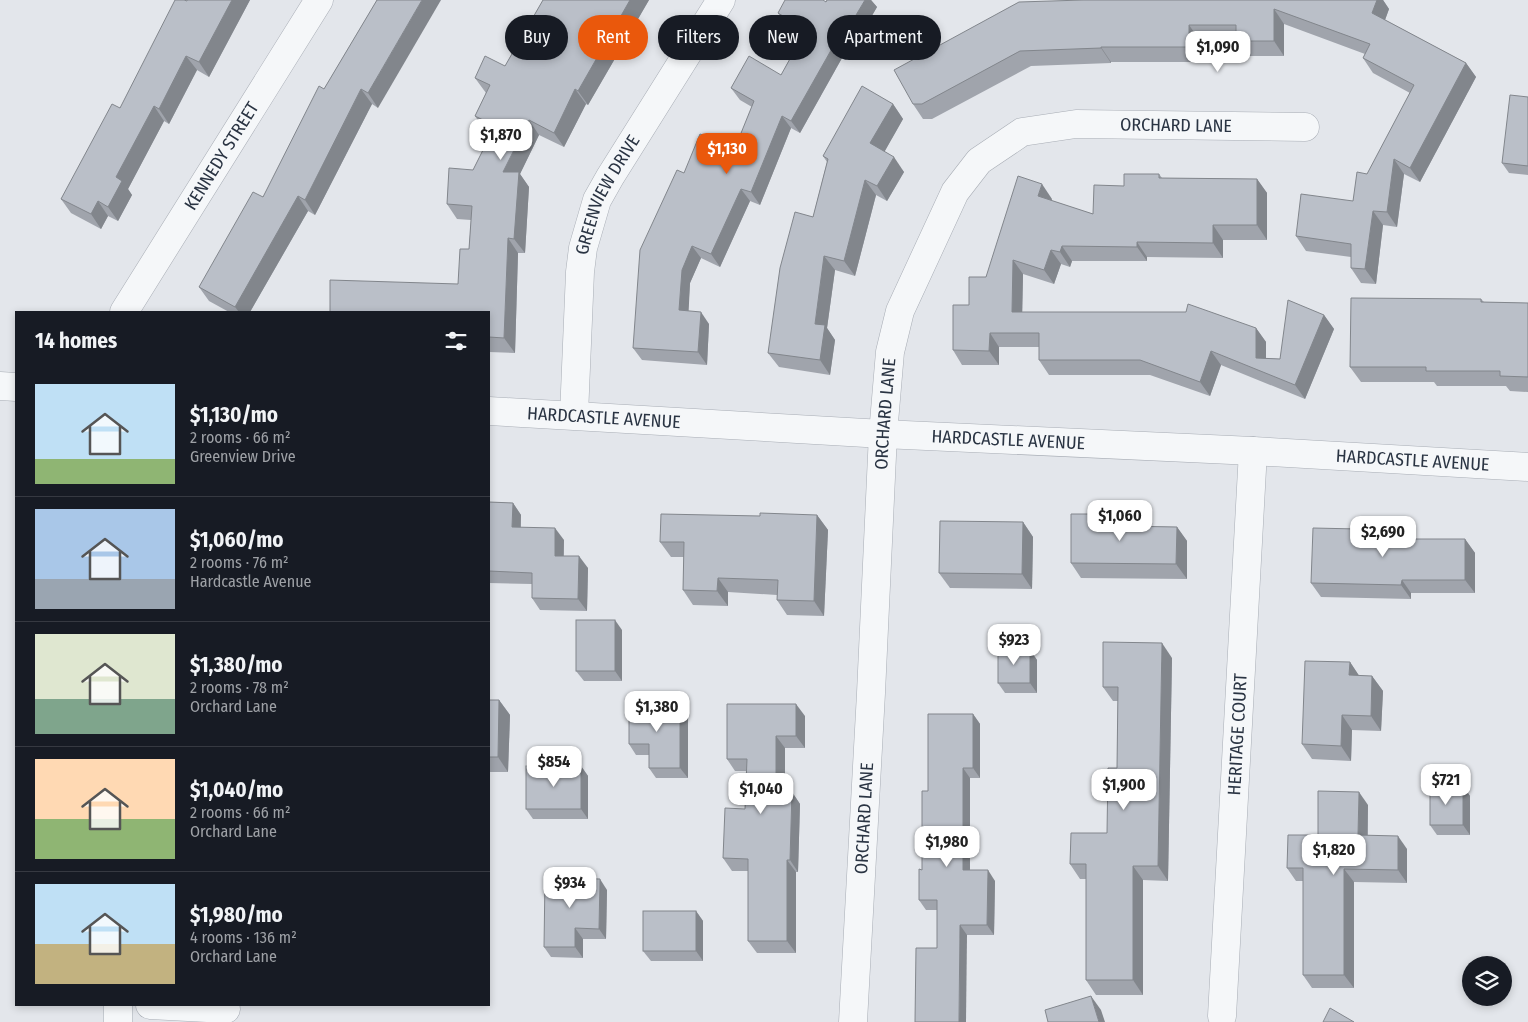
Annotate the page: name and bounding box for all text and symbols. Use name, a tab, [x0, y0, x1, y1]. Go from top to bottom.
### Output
chip: Buy	[505, 15, 568, 60]
chip: Rent	[578, 15, 648, 60]
chip: Filters	[658, 15, 739, 60]
chip: New	[749, 15, 817, 60]
chip: Apartment	[827, 15, 941, 60]
pin: $1,090	[1177, 30, 1259, 73]
text: $1,090	[1196, 37, 1240, 56]
street label: KENNEDY STREET	[179, 97, 264, 214]
street label: ORCHARD LANE	[1120, 114, 1232, 137]
pin: $1,870	[460, 119, 542, 161]
text: $1,870	[480, 125, 522, 144]
street label: GREENVIEW DRIVE	[571, 131, 645, 256]
pin: $1,130	[686, 132, 768, 175]
text: $1,130	[707, 139, 747, 158]
icon: filters	[442, 327, 470, 355]
text: 14 homes	[35, 328, 117, 354]
street label: ORCHARD LANE	[870, 357, 900, 470]
text: $1,130/mo	[190, 402, 278, 428]
street label: HARDCASTLE AVENUE	[526, 402, 681, 433]
icon: home	[75, 404, 135, 464]
street label: HARDCASTLE AVENUE	[931, 425, 1085, 454]
text: 2 rooms · 66 m²	[190, 428, 290, 447]
street label: HARDCASTLE AVENUE	[1335, 445, 1490, 476]
text: Greenview Drive	[190, 447, 296, 466]
pin: $1,060	[1079, 500, 1161, 542]
text: $1,060	[1098, 506, 1142, 525]
pin: $2,690	[1342, 516, 1424, 558]
text: $2,690	[1361, 522, 1405, 541]
text: $1,060/mo	[190, 527, 283, 553]
icon: home	[75, 529, 135, 589]
text: 2 rooms · 76 m²	[190, 553, 289, 572]
text: Hardcastle Avenue	[190, 572, 311, 591]
pin: $923	[984, 624, 1044, 666]
text: $923	[999, 630, 1029, 649]
text: $1,380/mo	[190, 652, 283, 678]
icon: home	[75, 654, 135, 714]
street label: HERITAGE COURT	[1223, 672, 1252, 796]
text: 2 rooms · 78 m²	[190, 678, 289, 697]
pin: $1,380	[616, 690, 698, 733]
text: Orchard Lane	[190, 697, 277, 716]
text: $1,380	[636, 697, 678, 716]
pin: $854	[524, 746, 584, 788]
text: $854	[538, 752, 570, 771]
street label: ORCHARD LANE	[850, 762, 878, 875]
pin: $721	[1416, 764, 1476, 806]
pin: $1,900	[1083, 768, 1165, 811]
text: $721	[1432, 770, 1460, 789]
pin: $1,040	[720, 772, 802, 815]
text: $1,900	[1102, 775, 1146, 794]
text: $1,040/mo	[190, 777, 283, 803]
icon: home	[75, 779, 135, 839]
text: $1,040	[739, 779, 783, 798]
text: 2 rooms · 66 m²	[190, 803, 290, 822]
text: Orchard Lane	[190, 822, 277, 841]
pin: $1,980	[906, 826, 988, 868]
text: $1,980	[926, 832, 968, 851]
pin: $1,820	[1293, 834, 1375, 876]
text: $1,820	[1313, 840, 1355, 859]
pin: $934	[540, 866, 600, 909]
text: $934	[554, 873, 586, 892]
text: $1,980/mo	[190, 902, 283, 928]
icon: home	[75, 904, 135, 964]
text: 4 rooms · 136 m²	[190, 928, 297, 947]
text: Orchard Lane	[190, 947, 277, 966]
map controls	[1462, 956, 1512, 1006]
button: layers	[1462, 956, 1512, 1006]

